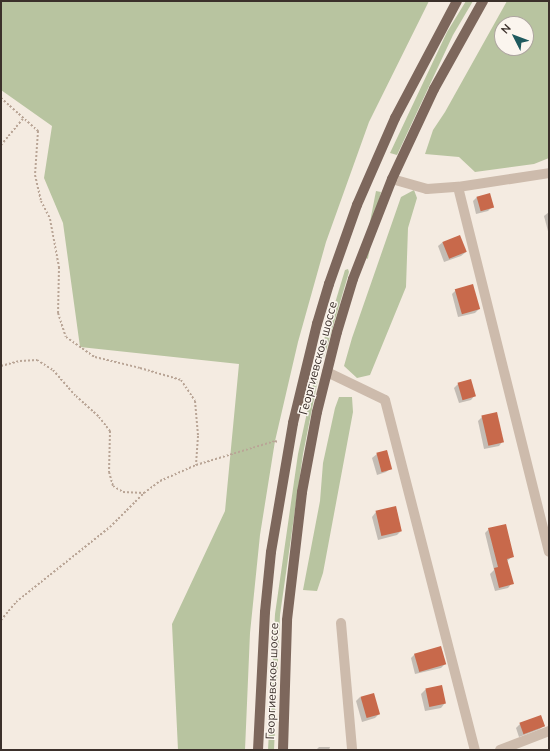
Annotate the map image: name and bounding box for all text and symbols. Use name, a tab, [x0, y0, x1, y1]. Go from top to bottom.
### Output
north arrow	[494, 16, 534, 56]
text: N	[498, 21, 514, 36]
street label: Георгиевское шоссе	[296, 300, 340, 416]
street label: Георгиевское шоссе	[263, 622, 281, 740]

